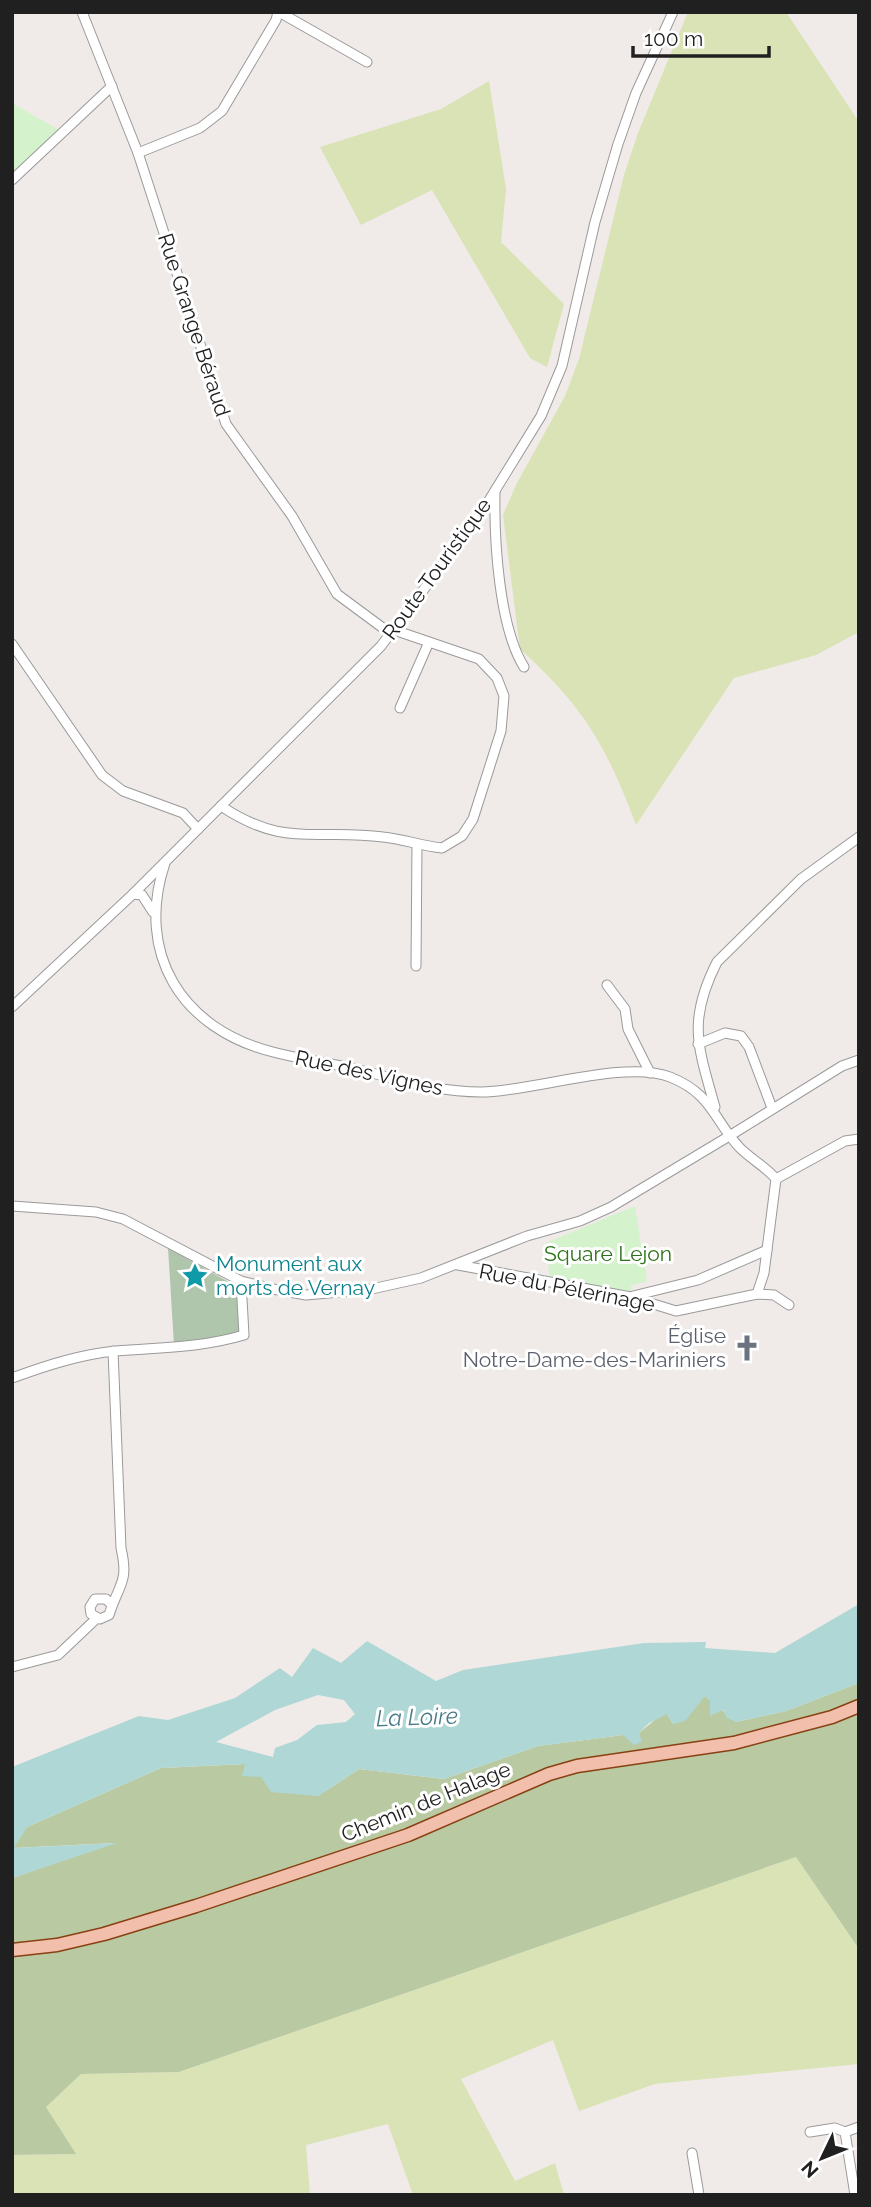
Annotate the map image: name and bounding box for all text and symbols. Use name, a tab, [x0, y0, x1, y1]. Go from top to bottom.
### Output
scale bar	[633, 14, 770, 58]
text: 100 m	[644, 26, 703, 51]
street label: Rue Grange Béraud	[153, 230, 236, 420]
street label: Route Touristique	[377, 493, 496, 644]
street label: Rue des Vignes	[293, 1045, 445, 1100]
park label: Square Lejon	[544, 1241, 672, 1266]
place label: Monument aux morts de Vernay	[216, 1251, 375, 1300]
street label: Rue du Pélerinage	[477, 1258, 657, 1317]
place icon: Monument aux morts de Vernay	[180, 1261, 210, 1291]
place label: Église Notre-Dame-des-Mariniers	[463, 1323, 726, 1372]
church icon: Église Notre-Dame-des-Mariniers	[732, 1333, 762, 1363]
water label: La Loire	[376, 1702, 458, 1731]
street label: Chemin de Halage	[337, 1756, 514, 1847]
north arrow	[787, 2123, 857, 2193]
text: N	[797, 2157, 823, 2182]

